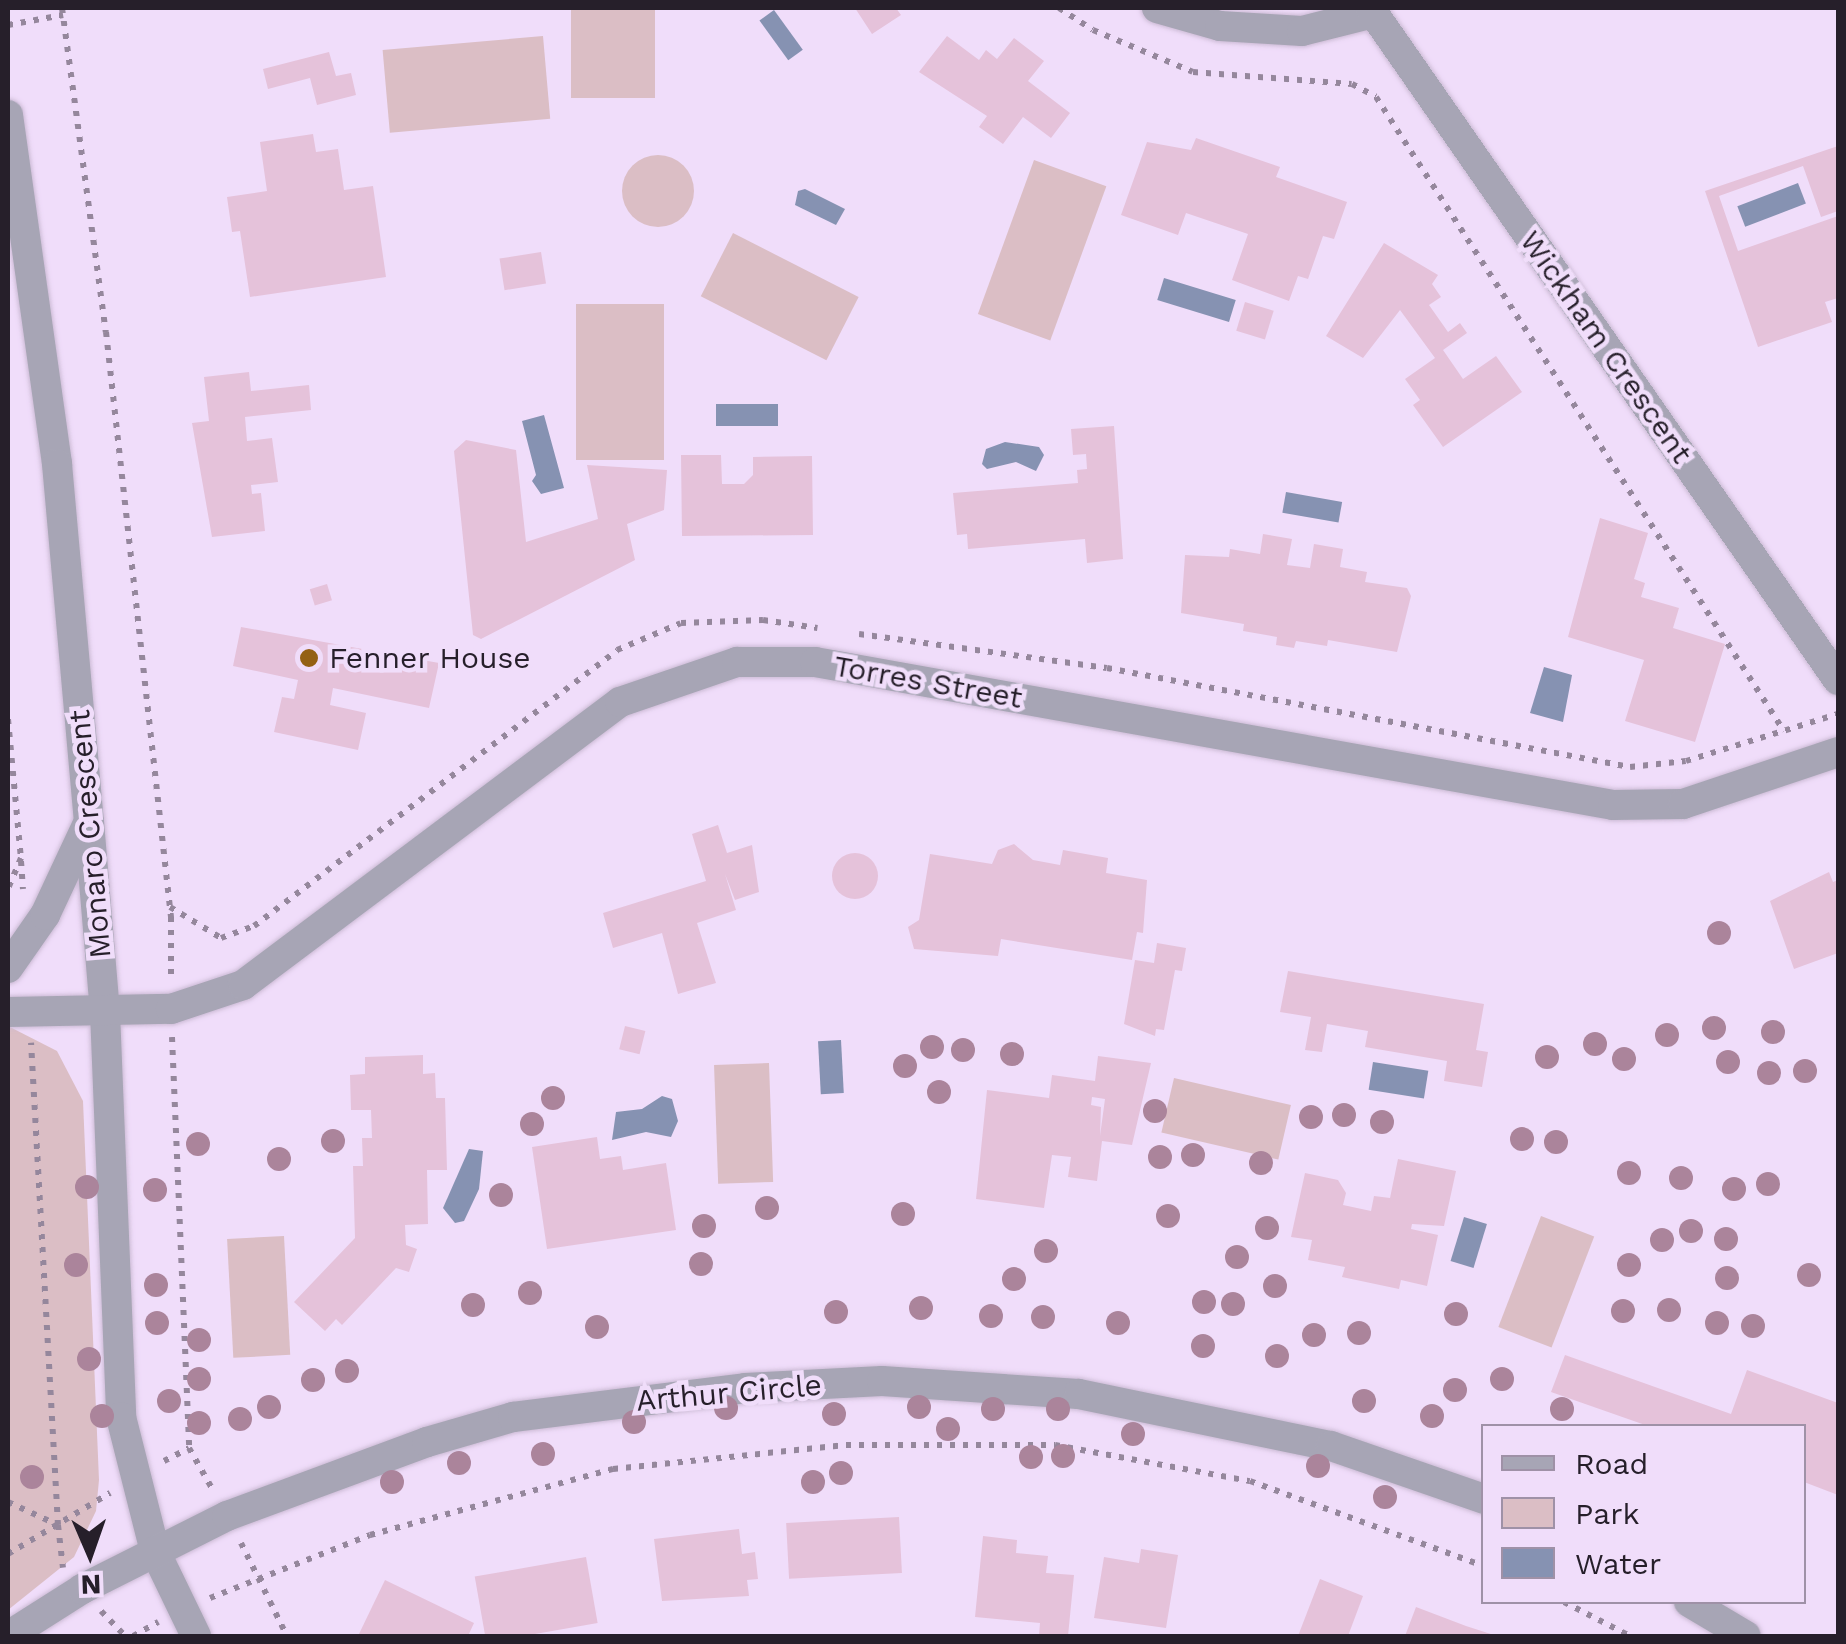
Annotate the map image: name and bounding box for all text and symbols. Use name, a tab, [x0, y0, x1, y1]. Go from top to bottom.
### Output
street label: Wickham Crescent	[1512, 224, 1700, 470]
place label: Fenner House	[329, 640, 531, 676]
marker: Fenner House	[298, 647, 320, 669]
street label: Torres Street	[831, 648, 1025, 716]
street label: Monaro Crescent	[61, 708, 119, 960]
street label: Arthur Circle	[634, 1367, 824, 1419]
legend	[1481, 1424, 1806, 1604]
text: Road	[1575, 1446, 1648, 1481]
text: Park	[1575, 1496, 1640, 1531]
north arrow	[40, 1504, 140, 1604]
text: Water	[1575, 1546, 1661, 1581]
text: N	[80, 1568, 102, 1601]

